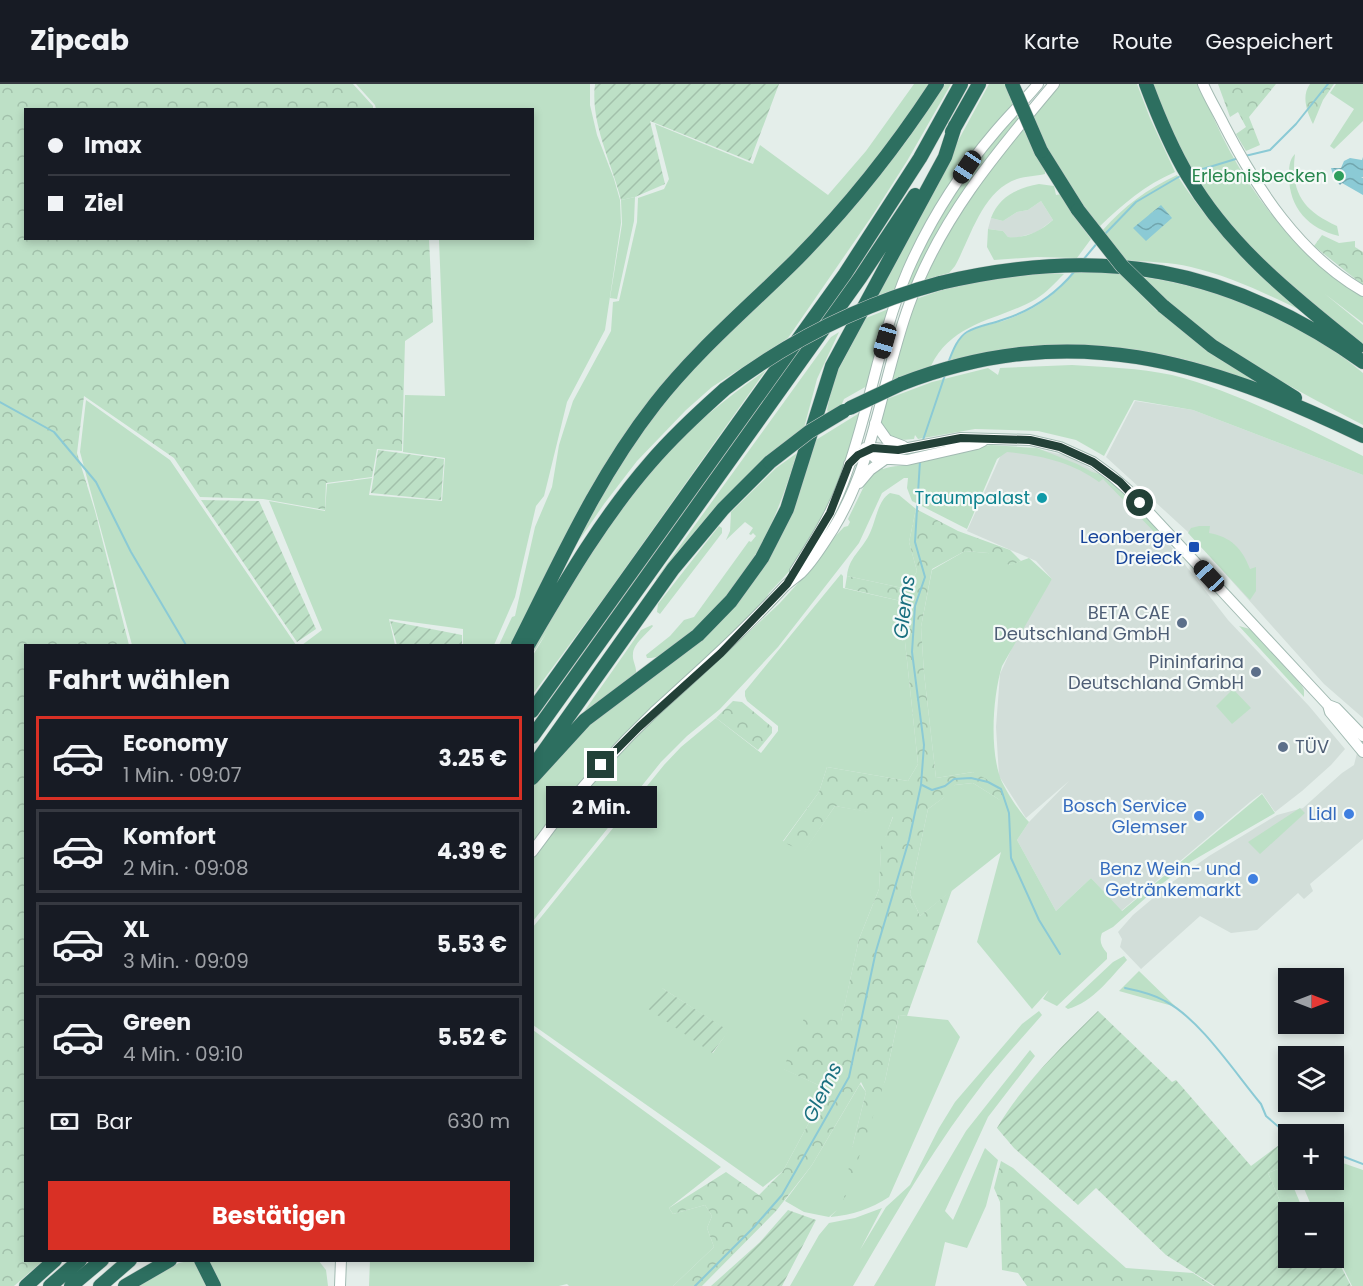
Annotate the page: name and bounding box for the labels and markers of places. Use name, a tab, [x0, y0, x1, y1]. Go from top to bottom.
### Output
place label: Erlebnisbecken	[1192, 163, 1327, 188]
marker: Erlebnisbecken	[1332, 169, 1346, 183]
place label: Traumpalast	[914, 485, 1030, 510]
marker: Traumpalast	[1035, 491, 1049, 505]
place label: Leonberger Dreieck	[1080, 524, 1183, 570]
marker: Leonberger Dreieck	[1187, 540, 1201, 554]
place label: BETA CAE Deutschland GmbH	[994, 600, 1170, 646]
marker: BETA CAE Deutschland GmbH	[1175, 616, 1189, 630]
place label: Pininfarina Deutschland GmbH	[1068, 649, 1244, 695]
marker: Pininfarina Deutschland GmbH	[1249, 665, 1263, 679]
place label: TÜV	[1295, 734, 1329, 759]
marker: TÜV	[1276, 740, 1290, 754]
place label: Bosch Service Glemser	[1063, 793, 1187, 839]
place label: Lidl	[1308, 801, 1337, 826]
marker: Lidl	[1342, 807, 1356, 821]
marker: Bosch Service Glemser	[1192, 809, 1206, 823]
place label: Benz Wein- und Getränkemarkt	[1100, 856, 1241, 902]
marker: Benz Wein- und Getränkemarkt	[1246, 872, 1260, 886]

